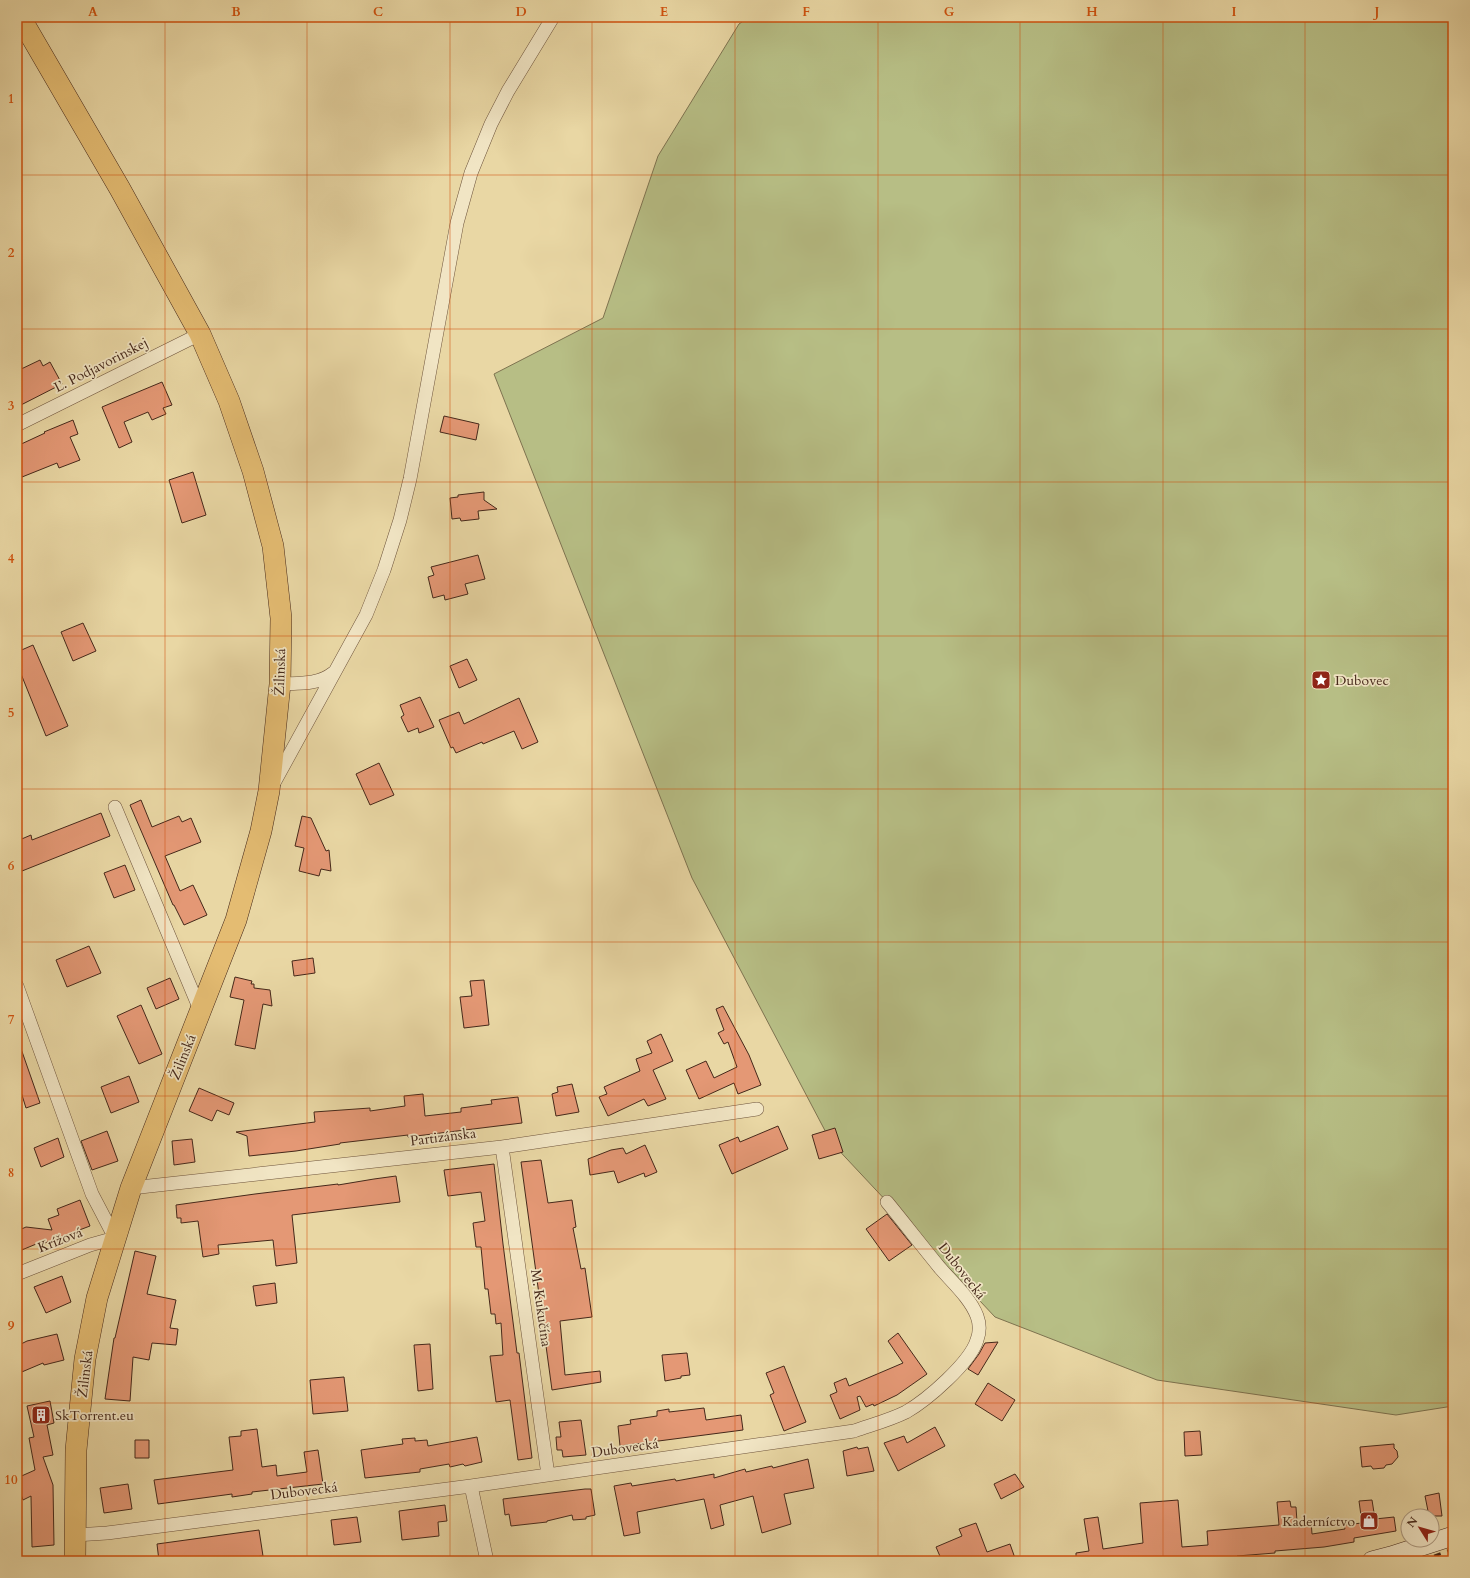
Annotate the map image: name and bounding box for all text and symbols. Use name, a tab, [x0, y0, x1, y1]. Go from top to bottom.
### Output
text: A	[88, 3, 98, 21]
text: B	[231, 3, 241, 21]
text: C	[373, 3, 383, 21]
text: D	[515, 3, 527, 21]
text: E	[660, 3, 668, 21]
text: F	[802, 3, 810, 21]
text: G	[944, 3, 955, 21]
text: H	[1086, 3, 1098, 21]
text: I	[1231, 3, 1237, 21]
text: J	[1373, 3, 1380, 21]
text: 1	[8, 90, 14, 108]
text: 2	[8, 244, 15, 262]
street label: Ľ. Podjavorinskej	[51, 333, 151, 397]
text: 3	[8, 397, 15, 415]
text: 4	[8, 550, 15, 568]
street label: Žilinská	[270, 648, 290, 696]
place icon: Dubovec	[1310, 669, 1332, 691]
place label: Dubovec	[1335, 671, 1389, 690]
text: 5	[8, 704, 14, 722]
text: 6	[8, 857, 15, 875]
text: 7	[8, 1011, 15, 1029]
street label: Žilinská	[165, 1031, 201, 1083]
street label: Partizánska	[409, 1124, 477, 1150]
text: 8	[8, 1164, 14, 1182]
street label: Krížová	[35, 1223, 85, 1257]
street label: Dubovecká	[934, 1239, 990, 1303]
street label: M. Kukučína	[526, 1268, 556, 1348]
text: 9	[8, 1317, 15, 1335]
street label: Žilinská	[73, 1349, 97, 1399]
building icon: SkTorrent.eu	[30, 1404, 52, 1426]
place label: SkTorrent.eu	[55, 1406, 134, 1425]
street label: Dubovecká	[590, 1434, 660, 1462]
text: 10	[4, 1471, 18, 1489]
street label: Dubovecká	[269, 1477, 339, 1505]
north arrow	[1400, 1508, 1440, 1548]
shop icon: Kaderníctvo	[1358, 1510, 1380, 1532]
place label: Kaderníctvo	[1282, 1512, 1355, 1531]
text: N	[1404, 1514, 1422, 1531]

